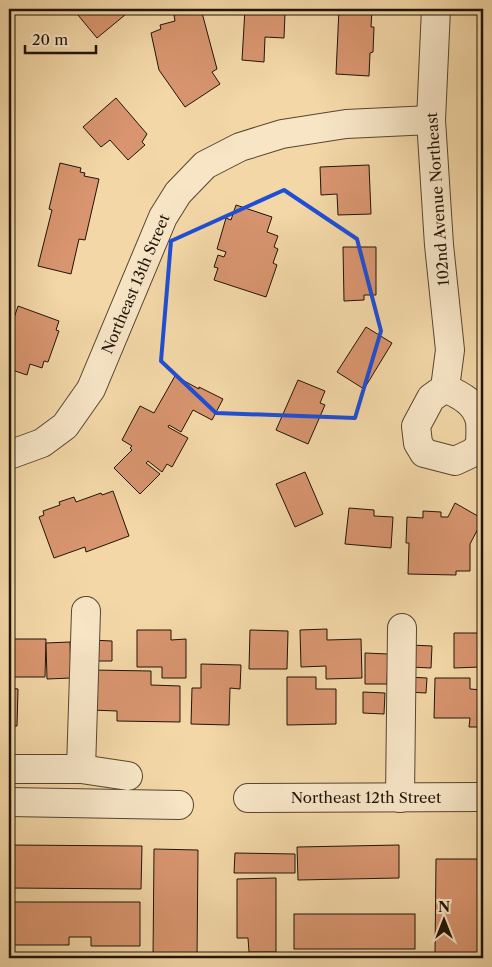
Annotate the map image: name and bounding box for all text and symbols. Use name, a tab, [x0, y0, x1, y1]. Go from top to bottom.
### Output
scale bar	[25, 22, 96, 54]
text: 20 m	[32, 30, 68, 49]
street label: 102nd Avenue Northeast	[422, 111, 453, 286]
street label: Northeast 13th Street	[97, 210, 174, 357]
street label: Northeast 12th Street	[291, 788, 442, 807]
north arrow	[420, 894, 470, 944]
text: N	[438, 898, 450, 916]

